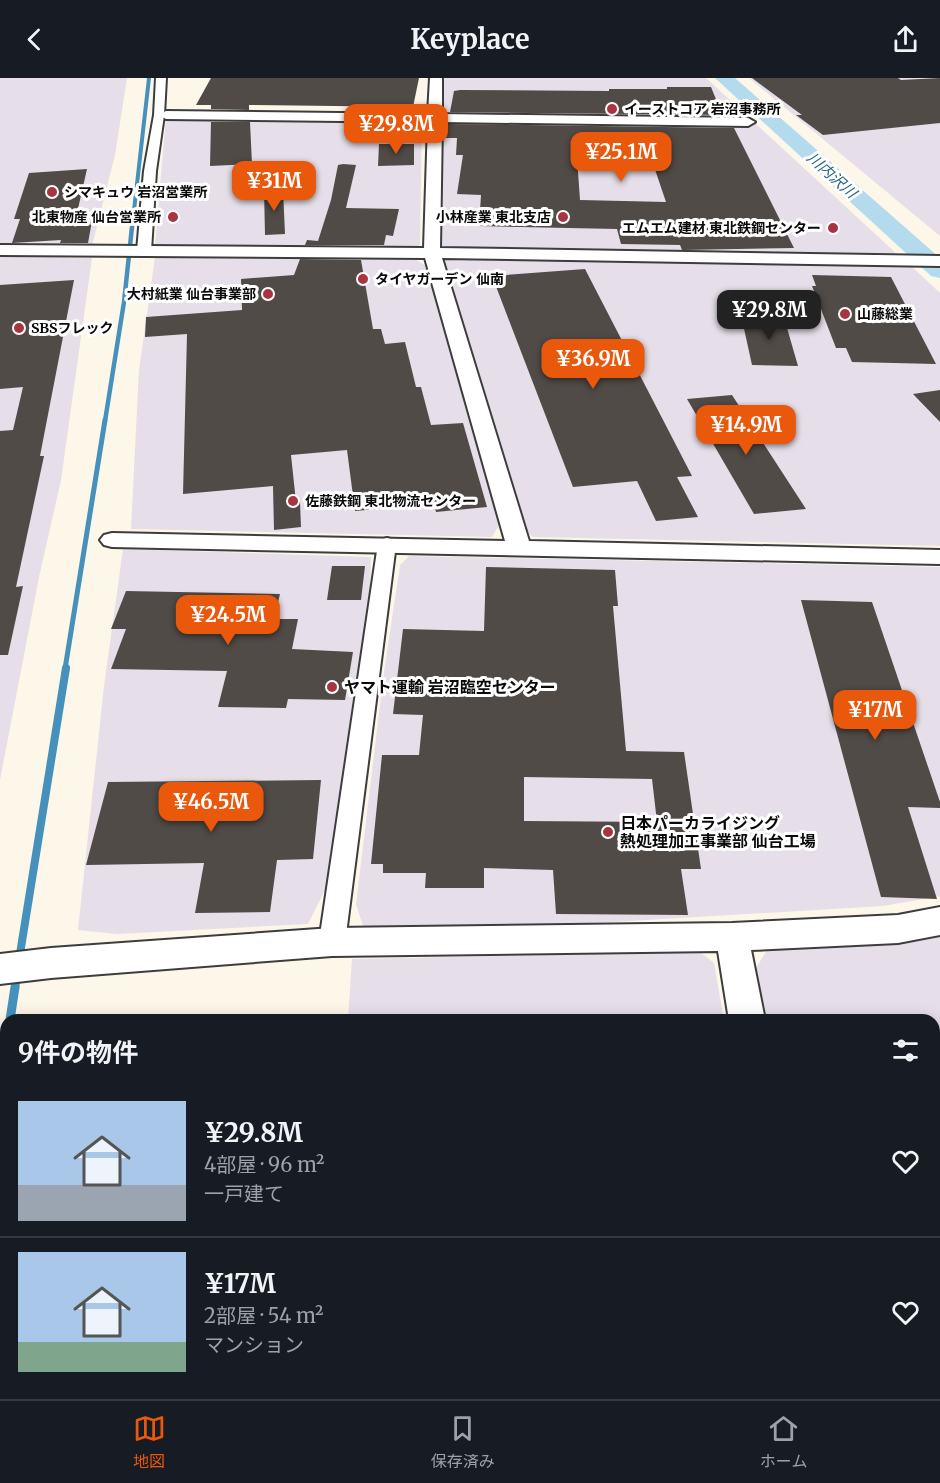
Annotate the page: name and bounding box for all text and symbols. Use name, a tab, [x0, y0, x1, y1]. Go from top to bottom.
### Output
text: Keyplace	[410, 22, 530, 56]
icon: back	[18, 23, 51, 56]
icon: share	[889, 23, 922, 56]
place label: イーストコア 岩沼事務所	[624, 100, 781, 118]
marker: イーストコア 岩沼事務所	[605, 102, 619, 116]
pin: ¥29.8M	[347, 104, 445, 155]
text: ¥29.8M	[358, 111, 434, 136]
pin: ¥25.1M	[572, 132, 670, 183]
text: ¥25.1M	[585, 139, 657, 164]
water label: 川内沢川	[803, 148, 862, 203]
pin: ¥31M	[238, 161, 310, 212]
text: ¥31M	[246, 168, 302, 193]
place label: シマキュウ 岩沼営業所	[64, 183, 207, 201]
marker: シマキュウ 岩沼営業所	[45, 185, 59, 199]
place label: 北東物産 仙台営業所	[32, 208, 161, 226]
place label: 小林産業 東北支店	[436, 208, 551, 226]
marker: 北東物産 仙台営業所	[166, 210, 180, 224]
marker: 小林産業 東北支店	[556, 210, 570, 224]
place label: エムエム建材 東北鉄鋼センター	[622, 219, 821, 237]
marker: エムエム建材 東北鉄鋼センター	[826, 221, 840, 235]
place label: タイヤガーデン 仙南	[375, 270, 504, 288]
marker: タイヤガーデン 仙南	[356, 272, 370, 286]
place label: 大村紙業 仙台事業部	[127, 285, 256, 303]
marker: 大村紙業 仙台事業部	[261, 287, 275, 301]
pin: ¥29.8M	[720, 290, 818, 341]
text: ¥29.8M	[731, 297, 807, 322]
place label: 山藤総業	[857, 305, 913, 323]
marker: 山藤総業	[838, 307, 852, 321]
place label: SBSフレック	[31, 319, 113, 337]
marker: SBSフレック	[12, 321, 26, 335]
pin: ¥36.9M	[544, 339, 642, 390]
text: ¥36.9M	[555, 346, 631, 371]
pin: ¥14.9M	[697, 405, 795, 456]
text: ¥14.9M	[710, 412, 782, 437]
place label: 佐藤鉄鋼 東北物流センター	[305, 492, 476, 510]
marker: 佐藤鉄鋼 東北物流センター	[286, 494, 300, 508]
pin: ¥24.5M	[179, 595, 277, 646]
text: ¥24.5M	[190, 602, 266, 627]
place label: ヤマト運輸 岩沼臨空センター	[344, 677, 556, 697]
marker: ヤマト運輸 岩沼臨空センター	[325, 680, 339, 694]
pin: ¥17M	[839, 690, 911, 741]
text: ¥17M	[847, 697, 903, 722]
pin: ¥46.5M	[162, 782, 260, 833]
text: ¥46.5M	[173, 789, 249, 814]
place label: 日本パーカライジング 熱処理加工事業部 仙台工場	[620, 813, 816, 851]
marker: 日本パーカライジング 熱処理加工事業部 仙台工場	[601, 825, 615, 839]
icon: filters	[889, 1034, 922, 1067]
text: 9件の物件	[18, 1036, 138, 1069]
text: ¥29.8M	[204, 1116, 303, 1149]
icon: home	[66, 1125, 138, 1197]
icon: heart	[889, 1145, 922, 1178]
text: 4部屋 · 96 m²	[204, 1152, 324, 1177]
text: 一戸建て	[204, 1181, 284, 1206]
text: ¥17M	[204, 1267, 276, 1300]
icon: home	[66, 1276, 138, 1348]
icon: heart	[889, 1296, 922, 1329]
text: 2部屋 · 54 m²	[204, 1303, 323, 1328]
text: マンション	[204, 1332, 304, 1357]
tab: 地図	[133, 1412, 166, 1472]
tab: 保存済み	[431, 1412, 495, 1472]
tab: ホーム	[760, 1412, 807, 1472]

